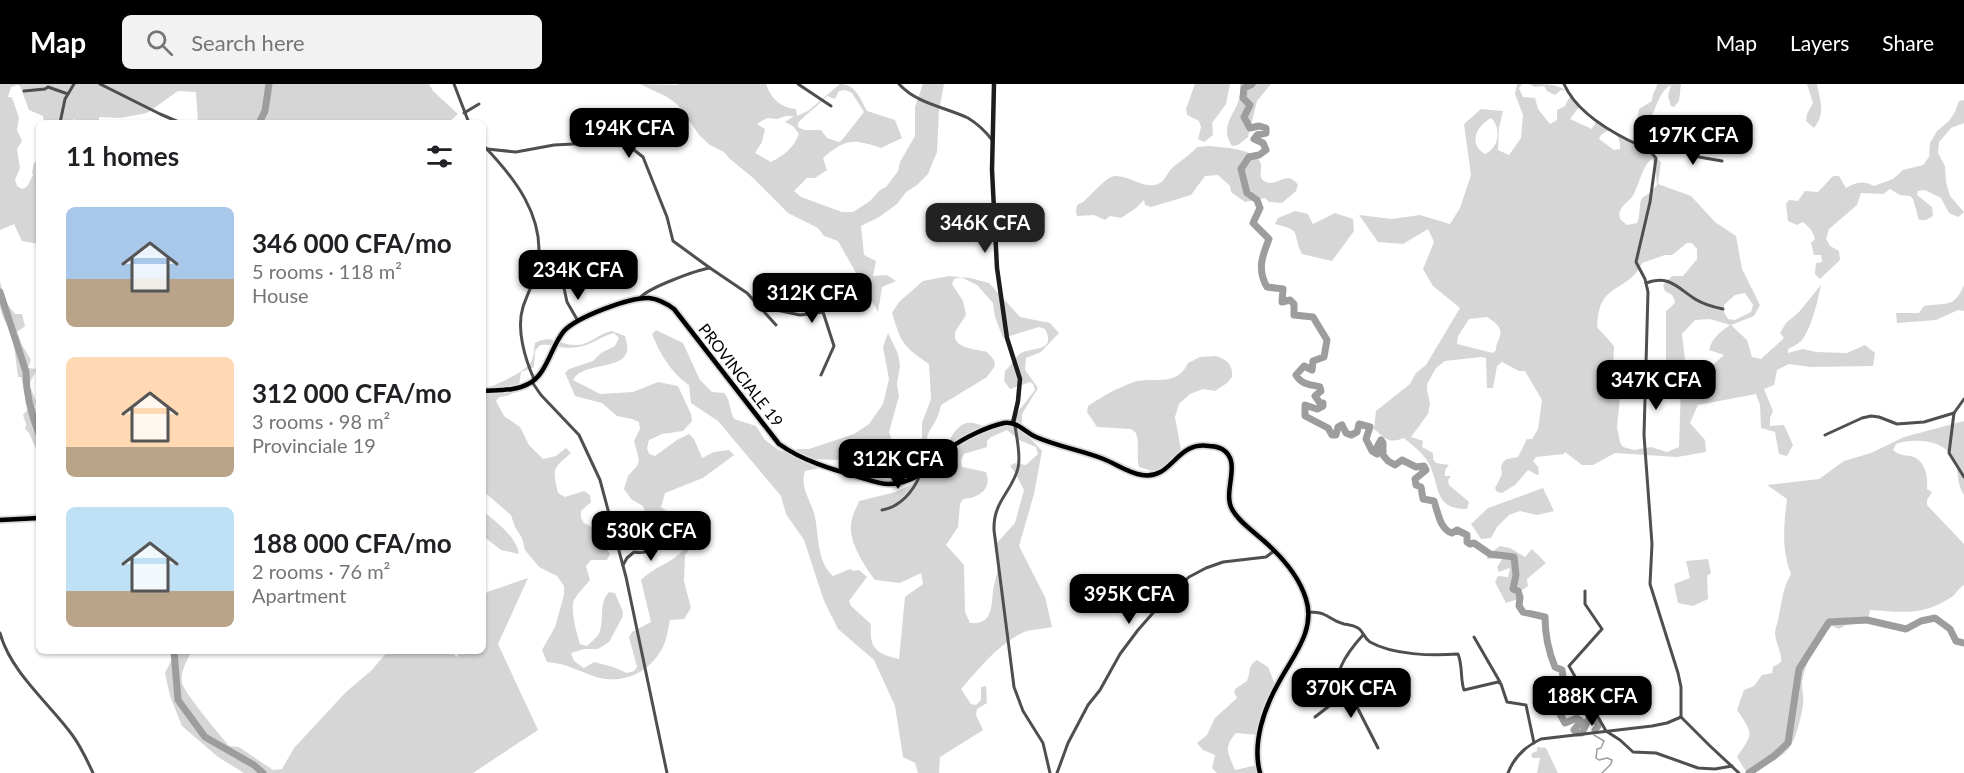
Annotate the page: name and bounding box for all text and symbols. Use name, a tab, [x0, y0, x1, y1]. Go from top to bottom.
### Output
search box	[122, 15, 542, 69]
text: Map	[30, 25, 86, 59]
icon: search	[143, 26, 176, 59]
text: Search here	[191, 29, 305, 56]
text: Map	[1716, 30, 1757, 55]
text: Layers	[1790, 30, 1849, 55]
text: Share	[1882, 30, 1934, 55]
pin: 194K CFA	[567, 108, 691, 159]
text: 194K CFA	[584, 115, 674, 139]
pin: 197K CFA	[1631, 115, 1755, 166]
text: 197K CFA	[1648, 122, 1738, 146]
text: 11 homes	[66, 140, 179, 172]
icon: filters	[423, 140, 456, 173]
pin: 346K CFA	[923, 203, 1047, 254]
text: 346K CFA	[940, 210, 1030, 234]
text: 346 000 CFA/mo	[252, 227, 452, 259]
icon: home	[114, 231, 186, 303]
pin: 234K CFA	[516, 250, 640, 301]
text: 234K CFA	[533, 257, 623, 281]
text: 5 rooms · 118 m²	[252, 259, 402, 283]
pin: 312K CFA	[750, 273, 874, 324]
text: 312K CFA	[767, 280, 857, 304]
text: House	[252, 283, 309, 307]
street label: PROVINCIALE 19	[695, 319, 788, 430]
pin: 347K CFA	[1594, 360, 1718, 411]
text: 347K CFA	[1611, 367, 1701, 391]
text: 312 000 CFA/mo	[252, 377, 452, 409]
icon: home	[114, 381, 186, 453]
text: 3 rooms · 98 m²	[252, 409, 390, 433]
text: Provinciale 19	[252, 433, 376, 457]
pin: 312K CFA	[836, 439, 960, 490]
text: 312K CFA	[853, 446, 943, 470]
pin: 530K CFA	[589, 511, 713, 562]
text: 530K CFA	[606, 518, 696, 542]
text: 188 000 CFA/mo	[252, 527, 452, 559]
icon: home	[114, 531, 186, 603]
text: 2 rooms · 76 m²	[252, 559, 390, 583]
pin: 395K CFA	[1067, 574, 1191, 625]
text: 395K CFA	[1084, 581, 1174, 605]
text: Apartment	[252, 583, 346, 607]
pin: 370K CFA	[1289, 668, 1413, 719]
text: 370K CFA	[1306, 675, 1396, 699]
pin: 188K CFA	[1530, 676, 1654, 727]
text: 188K CFA	[1547, 683, 1637, 707]

